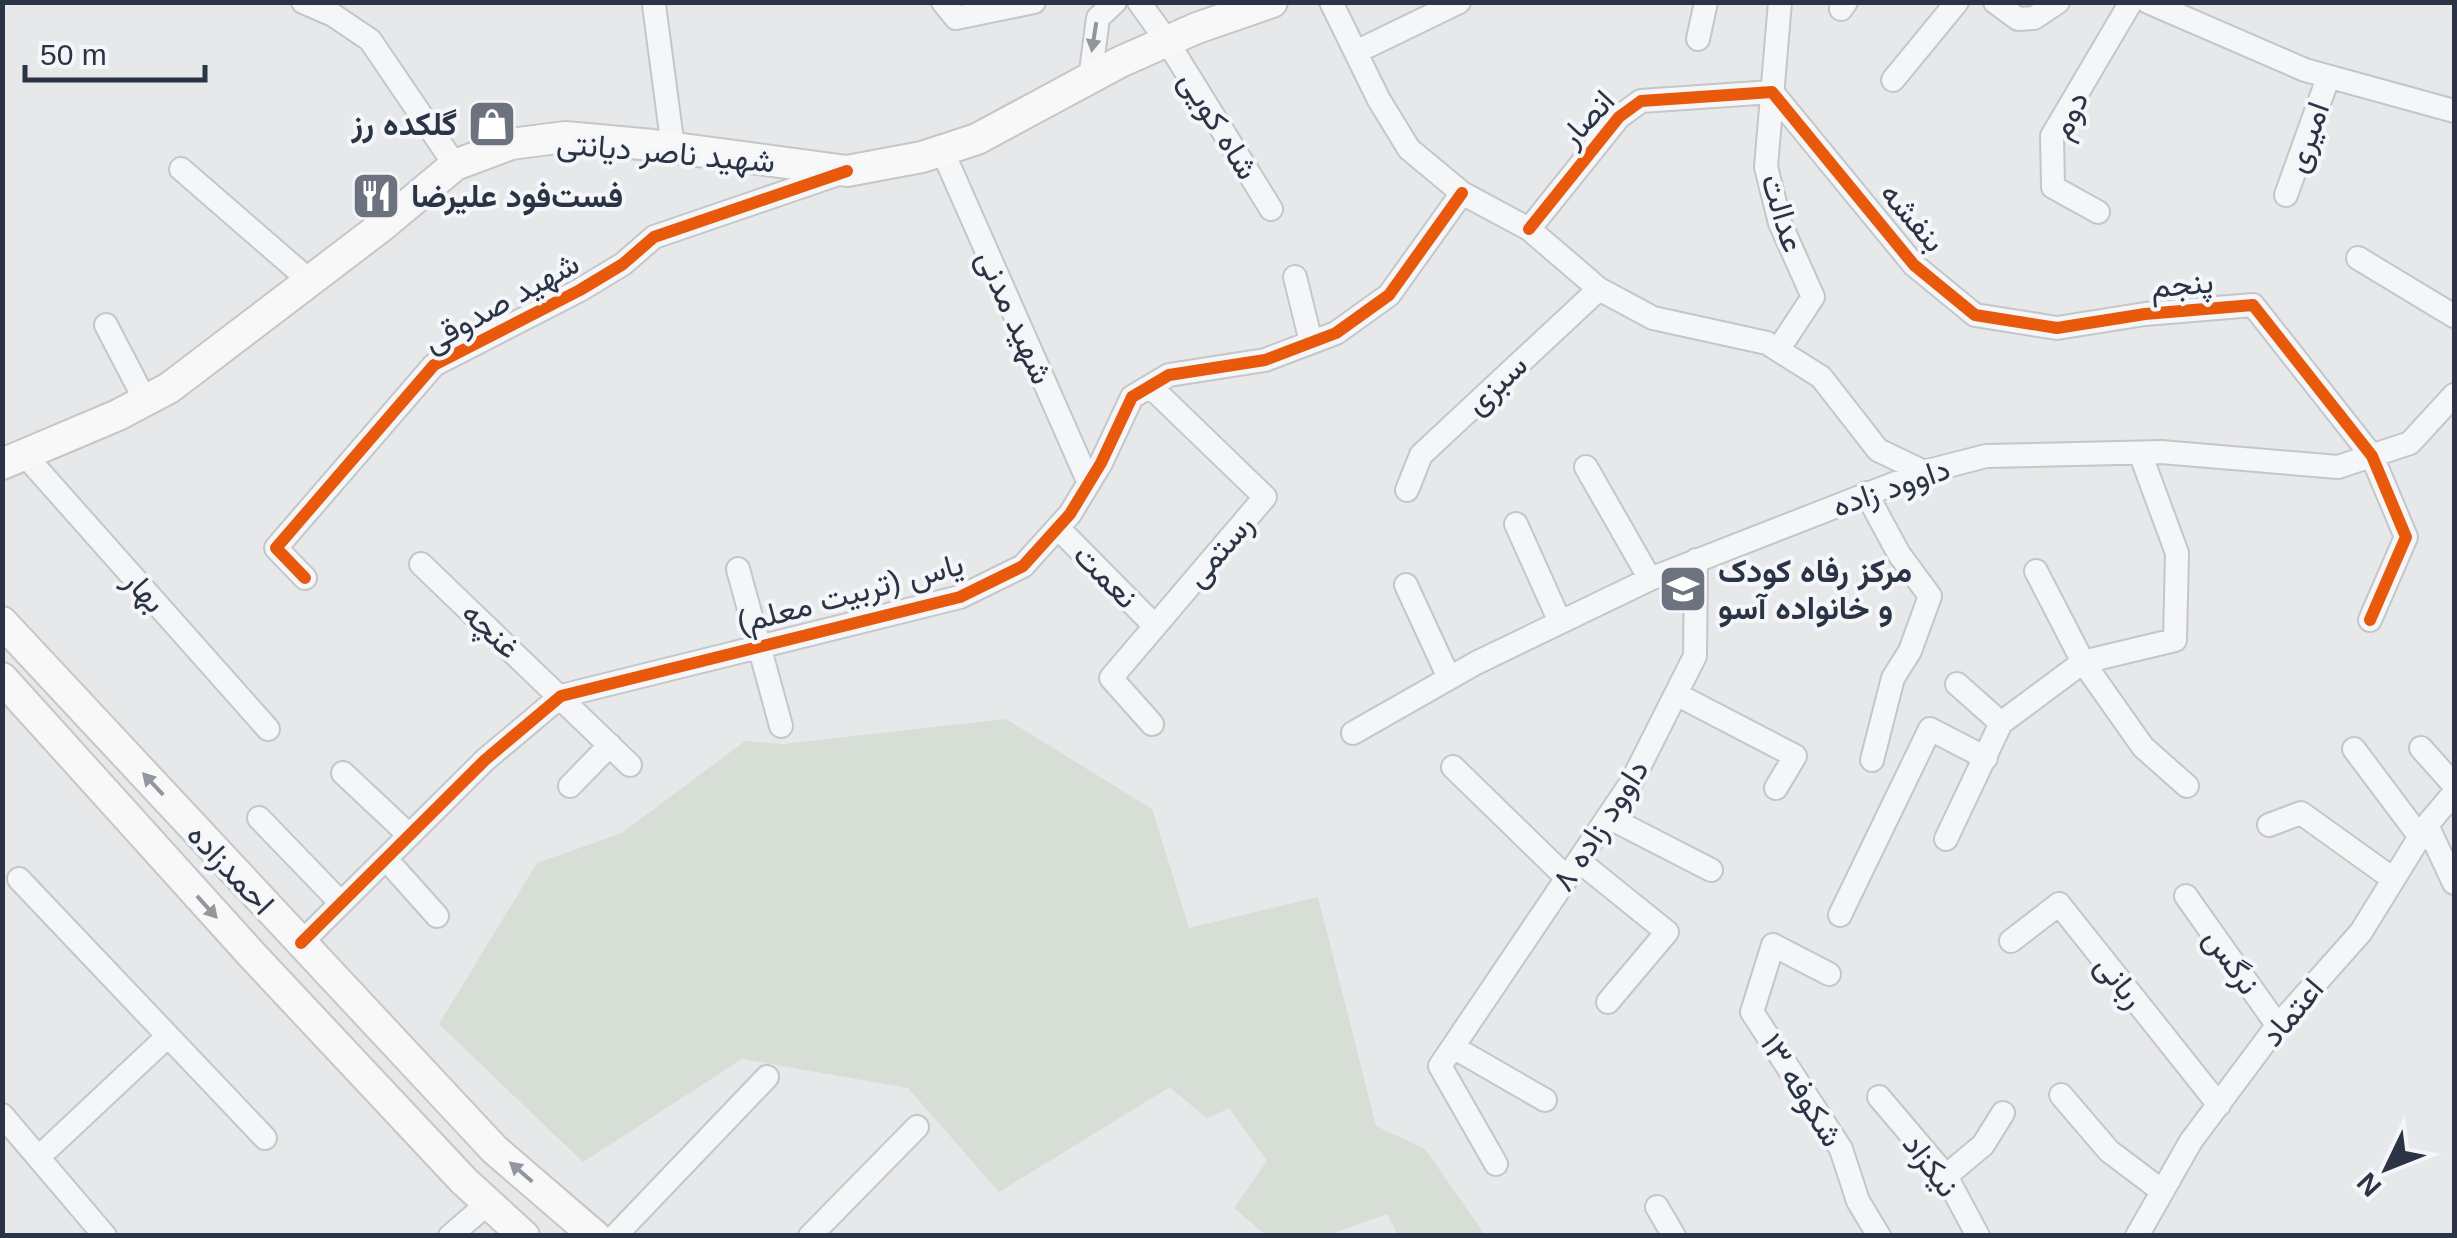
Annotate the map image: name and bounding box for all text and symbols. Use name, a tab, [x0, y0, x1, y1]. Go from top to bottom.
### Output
scale bar	[25, 20, 205, 82]
one-way arrow	[1086, 22, 1102, 54]
text: 50 m	[40, 38, 107, 71]
street label: شاه کویی	[1170, 64, 1266, 187]
street label: انصار	[1552, 83, 1623, 156]
street label: دوم	[2042, 85, 2098, 146]
street label: امیری	[2278, 97, 2338, 178]
shop icon: گلکده رز	[466, 98, 518, 150]
place label: گلکده رز	[350, 106, 457, 144]
street label: شهید ناصر دیانتی	[555, 125, 777, 181]
street label: عدالت	[1754, 169, 1812, 257]
restaurant icon: فست‌فود علیرضا	[350, 170, 402, 222]
street label: بنفشه	[1873, 175, 1953, 259]
place label: فست‌فود علیرضا	[411, 178, 623, 216]
street label: شهید صدوقی	[417, 245, 586, 361]
street label: شهید مدنی	[968, 245, 1060, 390]
street label: پنجم	[2149, 263, 2215, 309]
street label: سبزی	[1458, 347, 1536, 423]
street label: داوود زاده	[1828, 450, 1955, 526]
street label: رستمی	[1178, 506, 1262, 595]
street label: نعمت	[1067, 537, 1145, 615]
street label: یاس (تربیت معلم)	[733, 545, 968, 643]
place label: مرکز رفاه کودک و خانواده آسو	[1718, 553, 1912, 628]
street label: بهار	[115, 562, 173, 621]
school or university icon: مرکز رفاه کودک و خانواده آسو	[1657, 563, 1709, 615]
street label: غنچه	[452, 594, 527, 669]
street label: داوود زاده ۸	[1544, 752, 1657, 899]
one-way arrow	[142, 772, 165, 796]
street label: احمدزاده	[179, 816, 282, 923]
one-way arrow	[196, 894, 218, 919]
street label: نرگس	[2195, 921, 2267, 1002]
street label: ربانی	[2086, 947, 2152, 1016]
street label: اعتماد	[2253, 971, 2331, 1053]
street label: شکوفه ۱۳	[1752, 1027, 1851, 1154]
north arrow	[2337, 1118, 2437, 1218]
street label: نیکزاد	[1894, 1126, 1966, 1205]
one-way arrow	[508, 1161, 533, 1183]
text: N	[2351, 1167, 2387, 1203]

